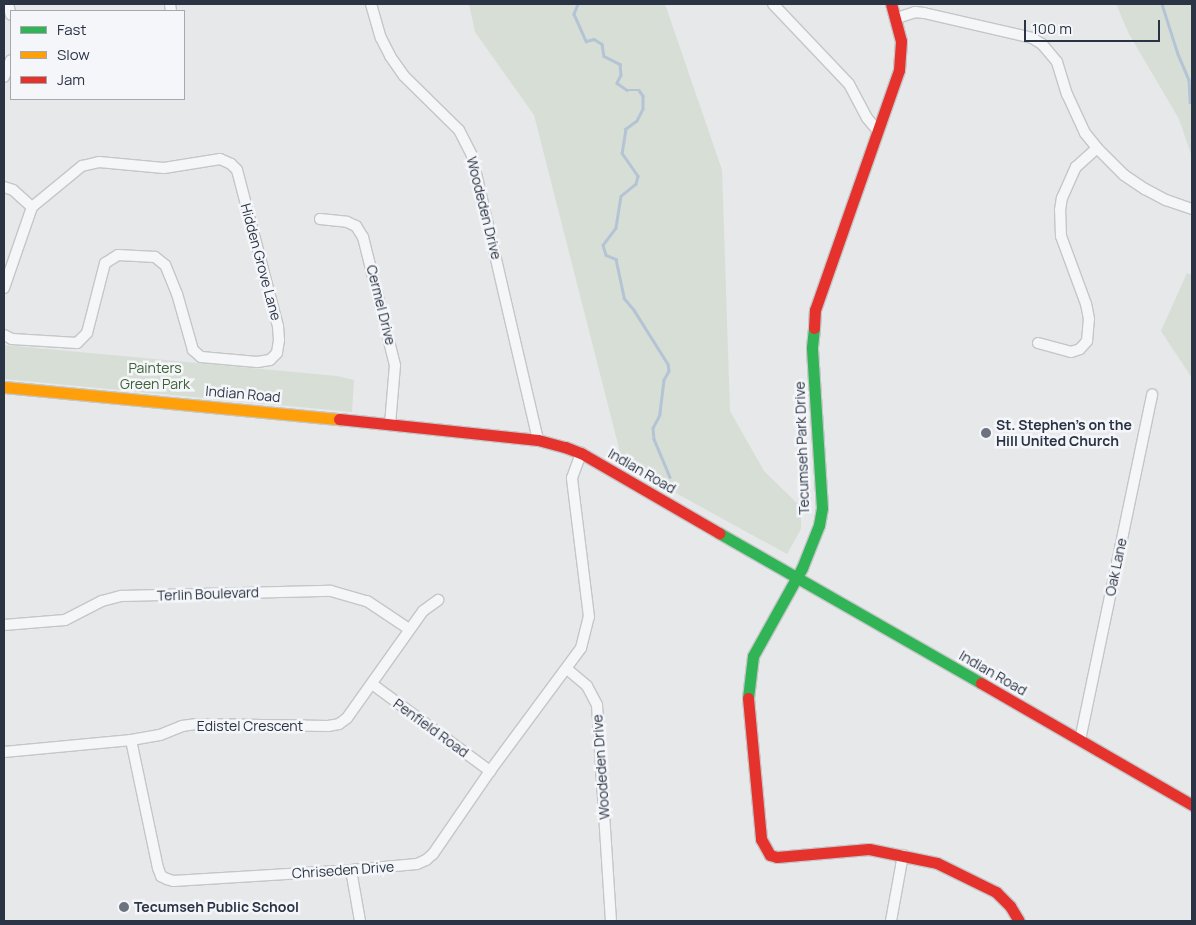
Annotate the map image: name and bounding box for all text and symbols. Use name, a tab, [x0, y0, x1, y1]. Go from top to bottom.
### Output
legend	[10, 10, 185, 100]
scale bar	[1026, 10, 1162, 42]
text: 100 m	[1032, 18, 1072, 39]
text: Fast	[57, 19, 86, 40]
text: Slow	[57, 44, 90, 65]
text: Jam	[57, 69, 85, 90]
street label: Woodeden Drive	[463, 155, 505, 261]
street label: Hidden Grove Lane	[237, 202, 285, 322]
street label: Cermel Drive	[363, 263, 399, 347]
park label: Painters Green Park	[120, 360, 190, 392]
street label: Tecumseh Park Drive	[791, 381, 813, 515]
street label: Indian Road	[205, 382, 281, 406]
place label: St. Stephen's on the Hill United Church	[996, 417, 1132, 450]
marker: St. Stephen's on the Hill United Church	[980, 427, 992, 439]
street label: Indian Road	[605, 445, 679, 497]
street label: Oak Lane	[1102, 536, 1130, 598]
street label: Terlin Boulevard	[157, 584, 259, 604]
street label: Indian Road	[956, 647, 1030, 699]
street label: Penfield Road	[390, 695, 472, 761]
street label: Woodeden Drive	[589, 714, 613, 820]
street label: Edistel Crescent	[197, 718, 303, 734]
street label: Chriseden Drive	[291, 858, 395, 882]
place label: Tecumseh Public School	[134, 899, 299, 915]
marker: Tecumseh Public School	[118, 901, 130, 913]

